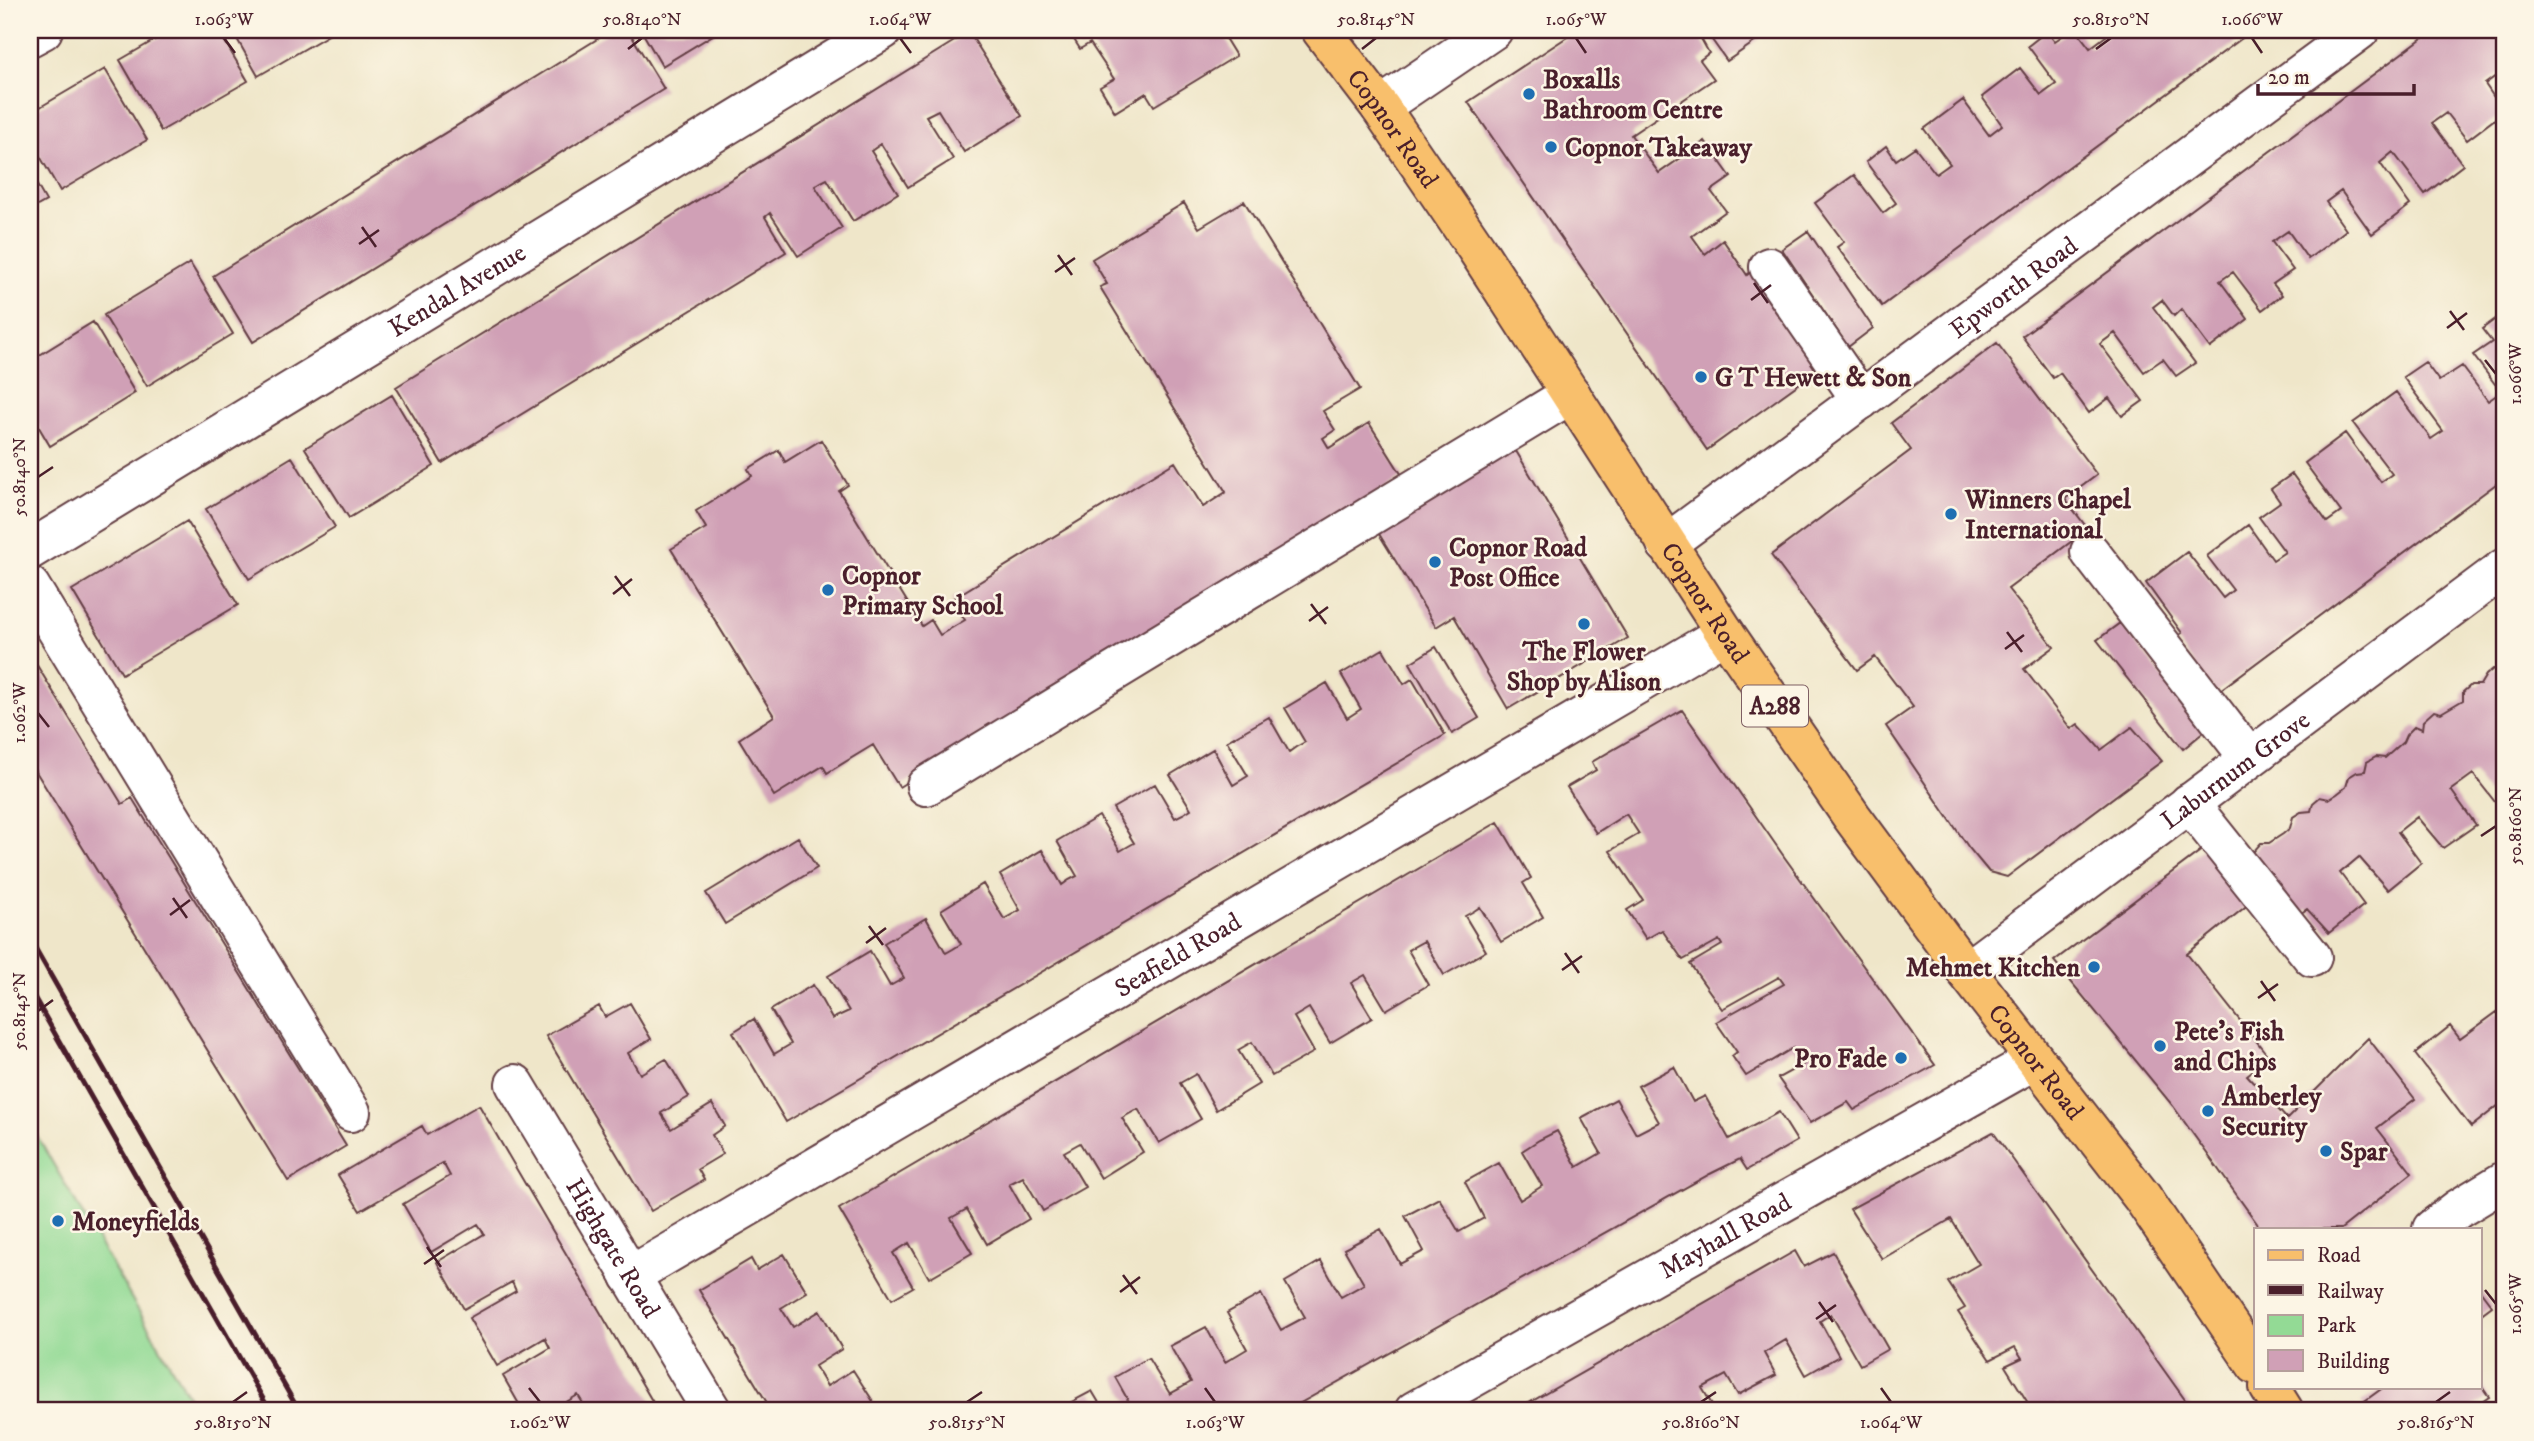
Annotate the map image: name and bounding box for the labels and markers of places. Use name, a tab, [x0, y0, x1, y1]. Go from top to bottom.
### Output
place label: Boxalls Bathroom Centre	[1543, 64, 1723, 127]
marker: Boxalls Bathroom Centre	[1521, 86, 1537, 102]
place label: Copnor Takeaway	[1565, 132, 1752, 165]
marker: Copnor Takeaway	[1543, 139, 1559, 155]
place label: G T Hewett & Son	[1715, 362, 1912, 395]
marker: G T Hewett & Son	[1693, 369, 1709, 385]
place label: Winners Chapel International	[1964, 484, 2132, 547]
marker: Winners Chapel International	[1943, 506, 1959, 522]
place label: Copnor Road Post Office	[1449, 532, 1588, 595]
marker: Copnor Road Post Office	[1427, 554, 1443, 570]
place label: Copnor Primary School	[842, 560, 1004, 623]
marker: Copnor Primary School	[820, 582, 836, 598]
marker: The Flower Shop by Alison	[1576, 616, 1592, 632]
place label: The Flower Shop by Alison	[1507, 636, 1662, 699]
place label: Mehmet Kitchen	[1906, 952, 2080, 985]
marker: Mehmet Kitchen	[2086, 959, 2102, 975]
place label: Pete's Fish and Chips	[2174, 1016, 2284, 1079]
marker: Pete's Fish and Chips	[2152, 1038, 2168, 1054]
place label: Pro Fade	[1794, 1043, 1887, 1076]
marker: Pro Fade	[1893, 1050, 1909, 1066]
place label: Amberley Security	[2221, 1081, 2322, 1144]
marker: Amberley Security	[2200, 1103, 2216, 1119]
place label: Spar	[2340, 1136, 2388, 1169]
marker: Spar	[2318, 1143, 2334, 1159]
place label: Moneyfields	[72, 1206, 200, 1239]
marker: Moneyfields	[50, 1213, 66, 1229]

